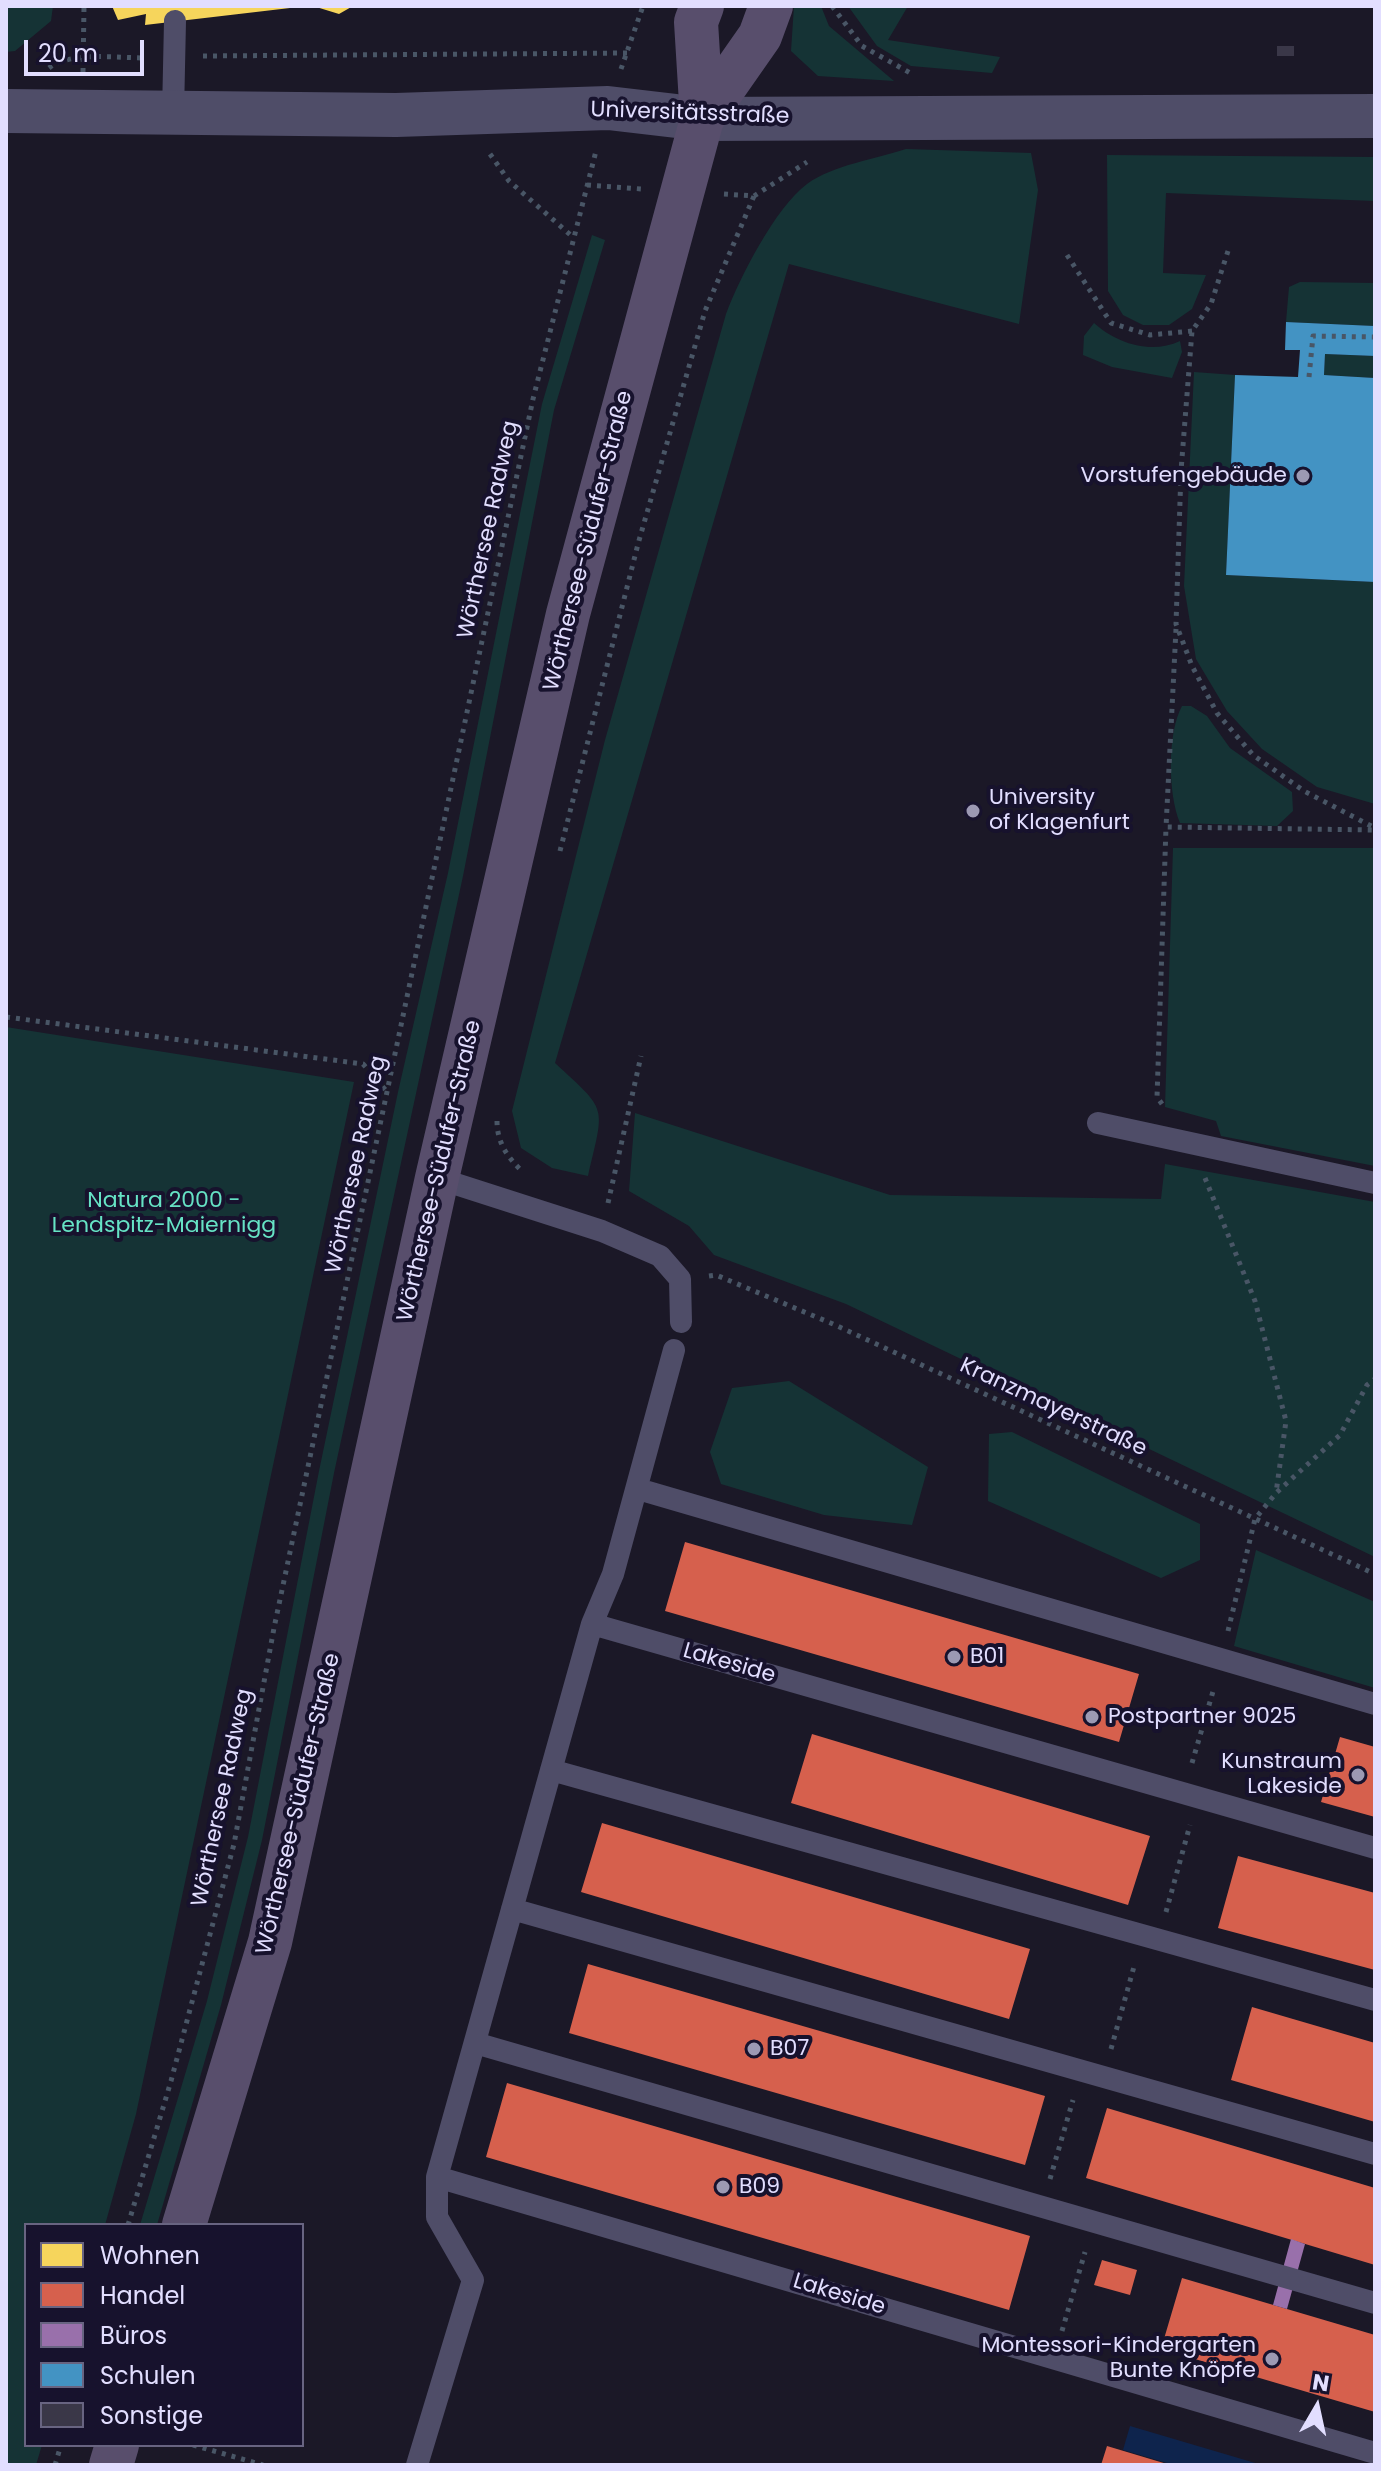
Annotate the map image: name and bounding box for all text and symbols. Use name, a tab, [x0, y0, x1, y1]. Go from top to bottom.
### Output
scale bar	[28, 24, 148, 74]
text: 20 m	[38, 37, 98, 70]
street label: Universitätsstraße	[590, 97, 790, 131]
street label: Wörthersee-Südufer-Straße	[539, 388, 639, 694]
street label: Wörthersee Radweg	[453, 419, 525, 641]
place label: Vorstufengebäude	[1080, 463, 1287, 489]
marker: Vorstufengebäude	[1294, 467, 1312, 485]
place label: University of Klagenfurt	[989, 785, 1130, 836]
marker: University of Klagenfurt	[964, 802, 982, 820]
street label: Wörthersee-Südufer-Straße	[392, 1018, 488, 1324]
street label: Wörthersee Radweg	[321, 1054, 393, 1276]
park label: Natura 2000 - Lendspitz-Maiernigg	[52, 1188, 276, 1240]
street label: Kranzmayerstraße	[955, 1353, 1151, 1463]
street label: Lakeside	[680, 1638, 778, 1690]
place label: B01	[970, 1644, 1004, 1670]
marker: B01	[945, 1648, 963, 1666]
street label: Wörthersee-Südufer-Straße	[251, 1651, 347, 1957]
street label: Wörthersee Radweg	[187, 1687, 259, 1909]
place label: Postpartner 9025	[1108, 1704, 1296, 1730]
marker: Postpartner 9025	[1083, 1708, 1101, 1726]
place label: Kunstraum Lakeside	[1221, 1749, 1342, 1800]
marker: Kunstraum Lakeside	[1349, 1766, 1367, 1784]
place label: B07	[770, 2036, 809, 2062]
marker: B07	[745, 2040, 763, 2058]
place label: B09	[739, 2174, 780, 2200]
marker: B09	[714, 2178, 732, 2196]
legend	[24, 2223, 304, 2447]
text: Wohnen	[100, 2239, 200, 2272]
street label: Lakeside	[790, 2269, 888, 2321]
text: Handel	[100, 2279, 185, 2312]
text: Büros	[100, 2319, 167, 2352]
place label: Montessori-Kindergarten Bunte Knöpfe	[981, 2333, 1256, 2384]
marker: Montessori-Kindergarten Bunte Knöpfe	[1263, 2350, 1281, 2368]
text: Schulen	[100, 2359, 196, 2392]
text: N	[1310, 2366, 1331, 2399]
north arrow	[1277, 2367, 1357, 2447]
text: Sonstige	[100, 2399, 203, 2432]

